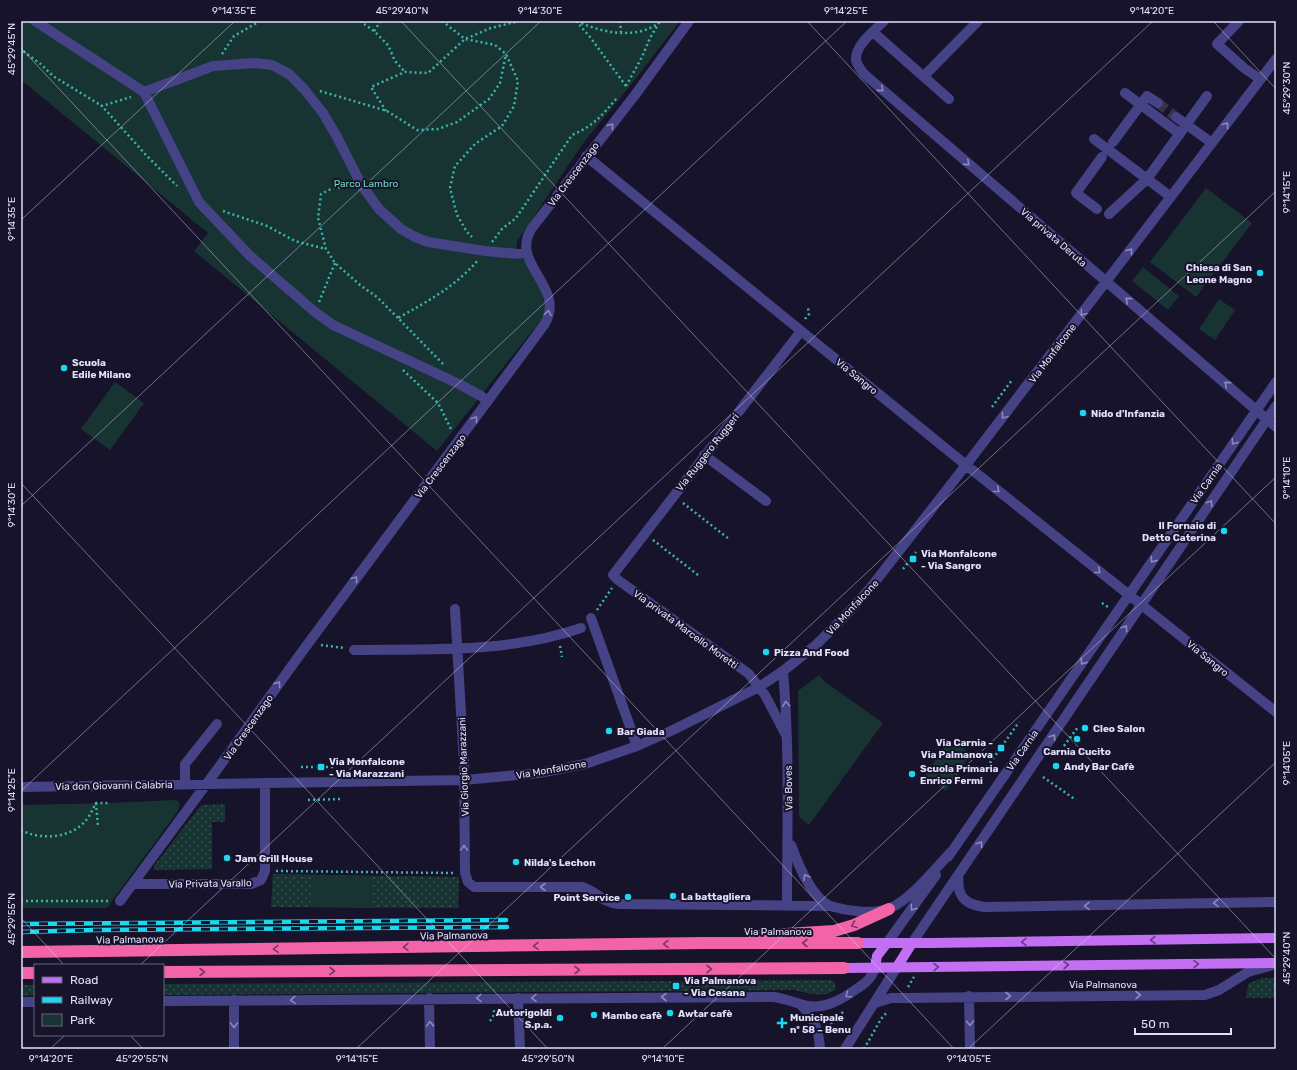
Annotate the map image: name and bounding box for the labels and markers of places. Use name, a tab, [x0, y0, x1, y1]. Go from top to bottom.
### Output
place label: Chiesa di San Leone Magno	[1186, 262, 1252, 286]
marker: Chiesa di San Leone Magno	[1255, 268, 1265, 278]
place label: Scuola Edile Milano	[72, 357, 131, 381]
marker: Scuola Edile Milano	[59, 363, 69, 373]
marker: Nido d'Infanzia	[1078, 408, 1088, 418]
place label: Nido d'Infanzia	[1091, 408, 1165, 420]
place label: Il Fornaio di Detto Caterina	[1142, 520, 1216, 544]
marker: Il Fornaio di Detto Caterina	[1219, 526, 1229, 536]
place label: Via Monfalcone - Via Sangro	[921, 548, 997, 572]
marker: Via Monfalcone - Via Sangro	[908, 554, 918, 564]
marker: Pizza And Food	[761, 647, 771, 657]
place label: Pizza And Food	[774, 647, 849, 659]
marker: Cleo Salon	[1080, 723, 1090, 733]
place label: Cleo Salon	[1093, 723, 1145, 735]
marker: Bar Giada	[604, 726, 614, 736]
place label: Bar Giada	[617, 726, 665, 738]
marker: Carnia Cucito	[1072, 734, 1082, 744]
place label: Via Carnia - Via Palmanova	[921, 737, 993, 761]
marker: Via Carnia - Via Palmanova	[996, 743, 1006, 753]
place label: Carnia Cucito	[1043, 746, 1111, 758]
place label: Via Monfalcone - Via Marazzani	[329, 756, 405, 780]
marker: Andy Bar Cafè	[1051, 761, 1061, 771]
place label: Andy Bar Cafè	[1064, 761, 1134, 773]
marker: Via Monfalcone - Via Marazzani	[316, 762, 326, 772]
place label: Scuola Primaria Enrico Fermi	[920, 763, 999, 787]
marker: Scuola Primaria Enrico Fermi	[907, 769, 917, 779]
marker: Jam Grill House	[222, 853, 232, 863]
place label: Jam Grill House	[235, 853, 313, 865]
marker: Nilda's Lechon	[511, 857, 521, 867]
place label: Nilda's Lechon	[524, 857, 596, 869]
marker: La battagliera	[668, 891, 678, 901]
place label: La battagliera	[681, 891, 751, 903]
place label: Point Service	[553, 892, 620, 904]
marker: Point Service	[623, 892, 633, 902]
place label: Via Palmanova - Via Cesana	[684, 975, 756, 999]
marker: Via Palmanova - Via Cesana	[671, 981, 681, 991]
place label: Autorigoldi S.p.a.	[496, 1007, 552, 1031]
marker: Awtar cafè	[665, 1008, 675, 1018]
place label: Awtar cafè	[678, 1008, 732, 1020]
marker: Mambo cafè	[589, 1010, 599, 1020]
place label: Mambo cafè	[602, 1010, 662, 1022]
place label: Municipale nº 58 – Benu	[790, 1012, 851, 1036]
marker: Autorigoldi S.p.a.	[555, 1013, 565, 1023]
marker: Municipale nº 58 – Benu	[777, 1018, 787, 1028]

